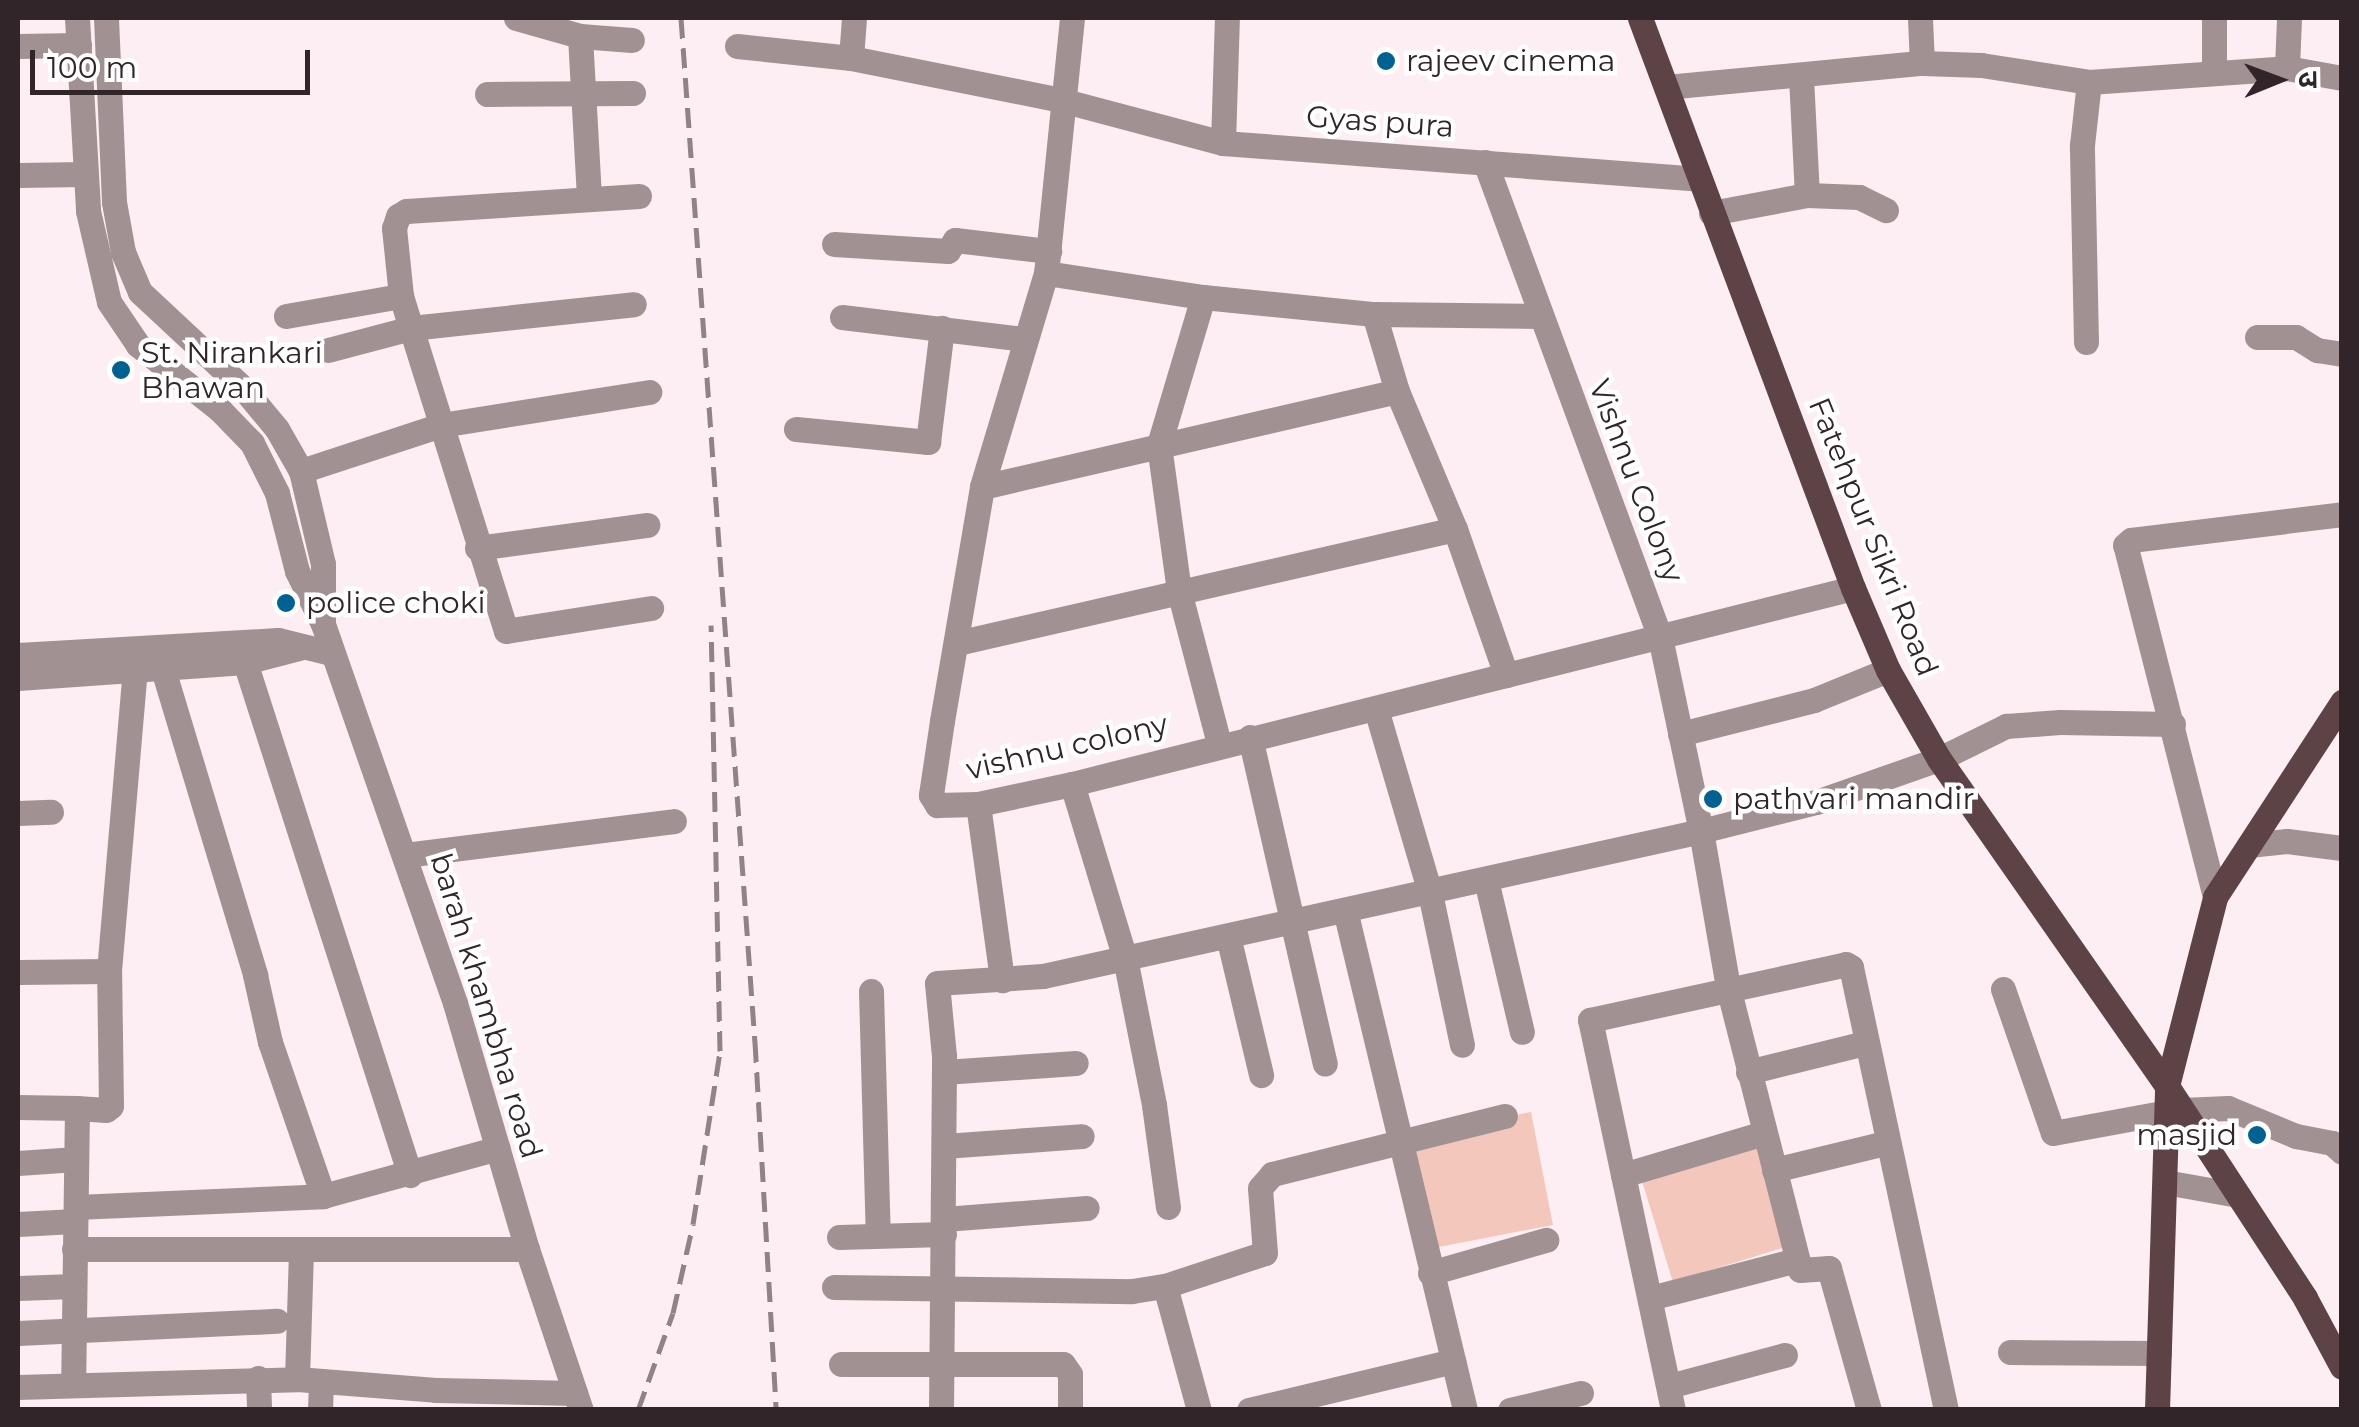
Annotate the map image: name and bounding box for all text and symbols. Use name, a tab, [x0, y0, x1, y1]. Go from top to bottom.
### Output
scale bar	[35, 30, 315, 92]
north arrow	[2229, 30, 2329, 130]
place label: rajeev cinema	[1406, 43, 1615, 79]
text: 100 m	[47, 49, 137, 86]
marker: rajeev cinema	[1375, 50, 1397, 72]
text: उ	[2292, 71, 2326, 88]
street label: Gyas pura	[1305, 99, 1455, 145]
place label: St. Nirankari Bhawan	[141, 335, 323, 406]
marker: St. Nirankari Bhawan	[110, 359, 132, 381]
street label: Vishnu Colony	[1581, 375, 1691, 587]
street label: Fatehpur Sikri Road	[1801, 393, 1945, 681]
place label: police choki	[306, 585, 486, 621]
marker: police choki	[275, 592, 297, 614]
street label: vishnu colony	[963, 706, 1171, 788]
place label: pathvari mandir	[1733, 781, 1974, 817]
marker: pathvari mandir	[1702, 788, 1724, 810]
street label: barah khambha road	[422, 849, 550, 1163]
place label: masjid	[2136, 1117, 2237, 1153]
marker: masjid	[2246, 1124, 2268, 1146]

